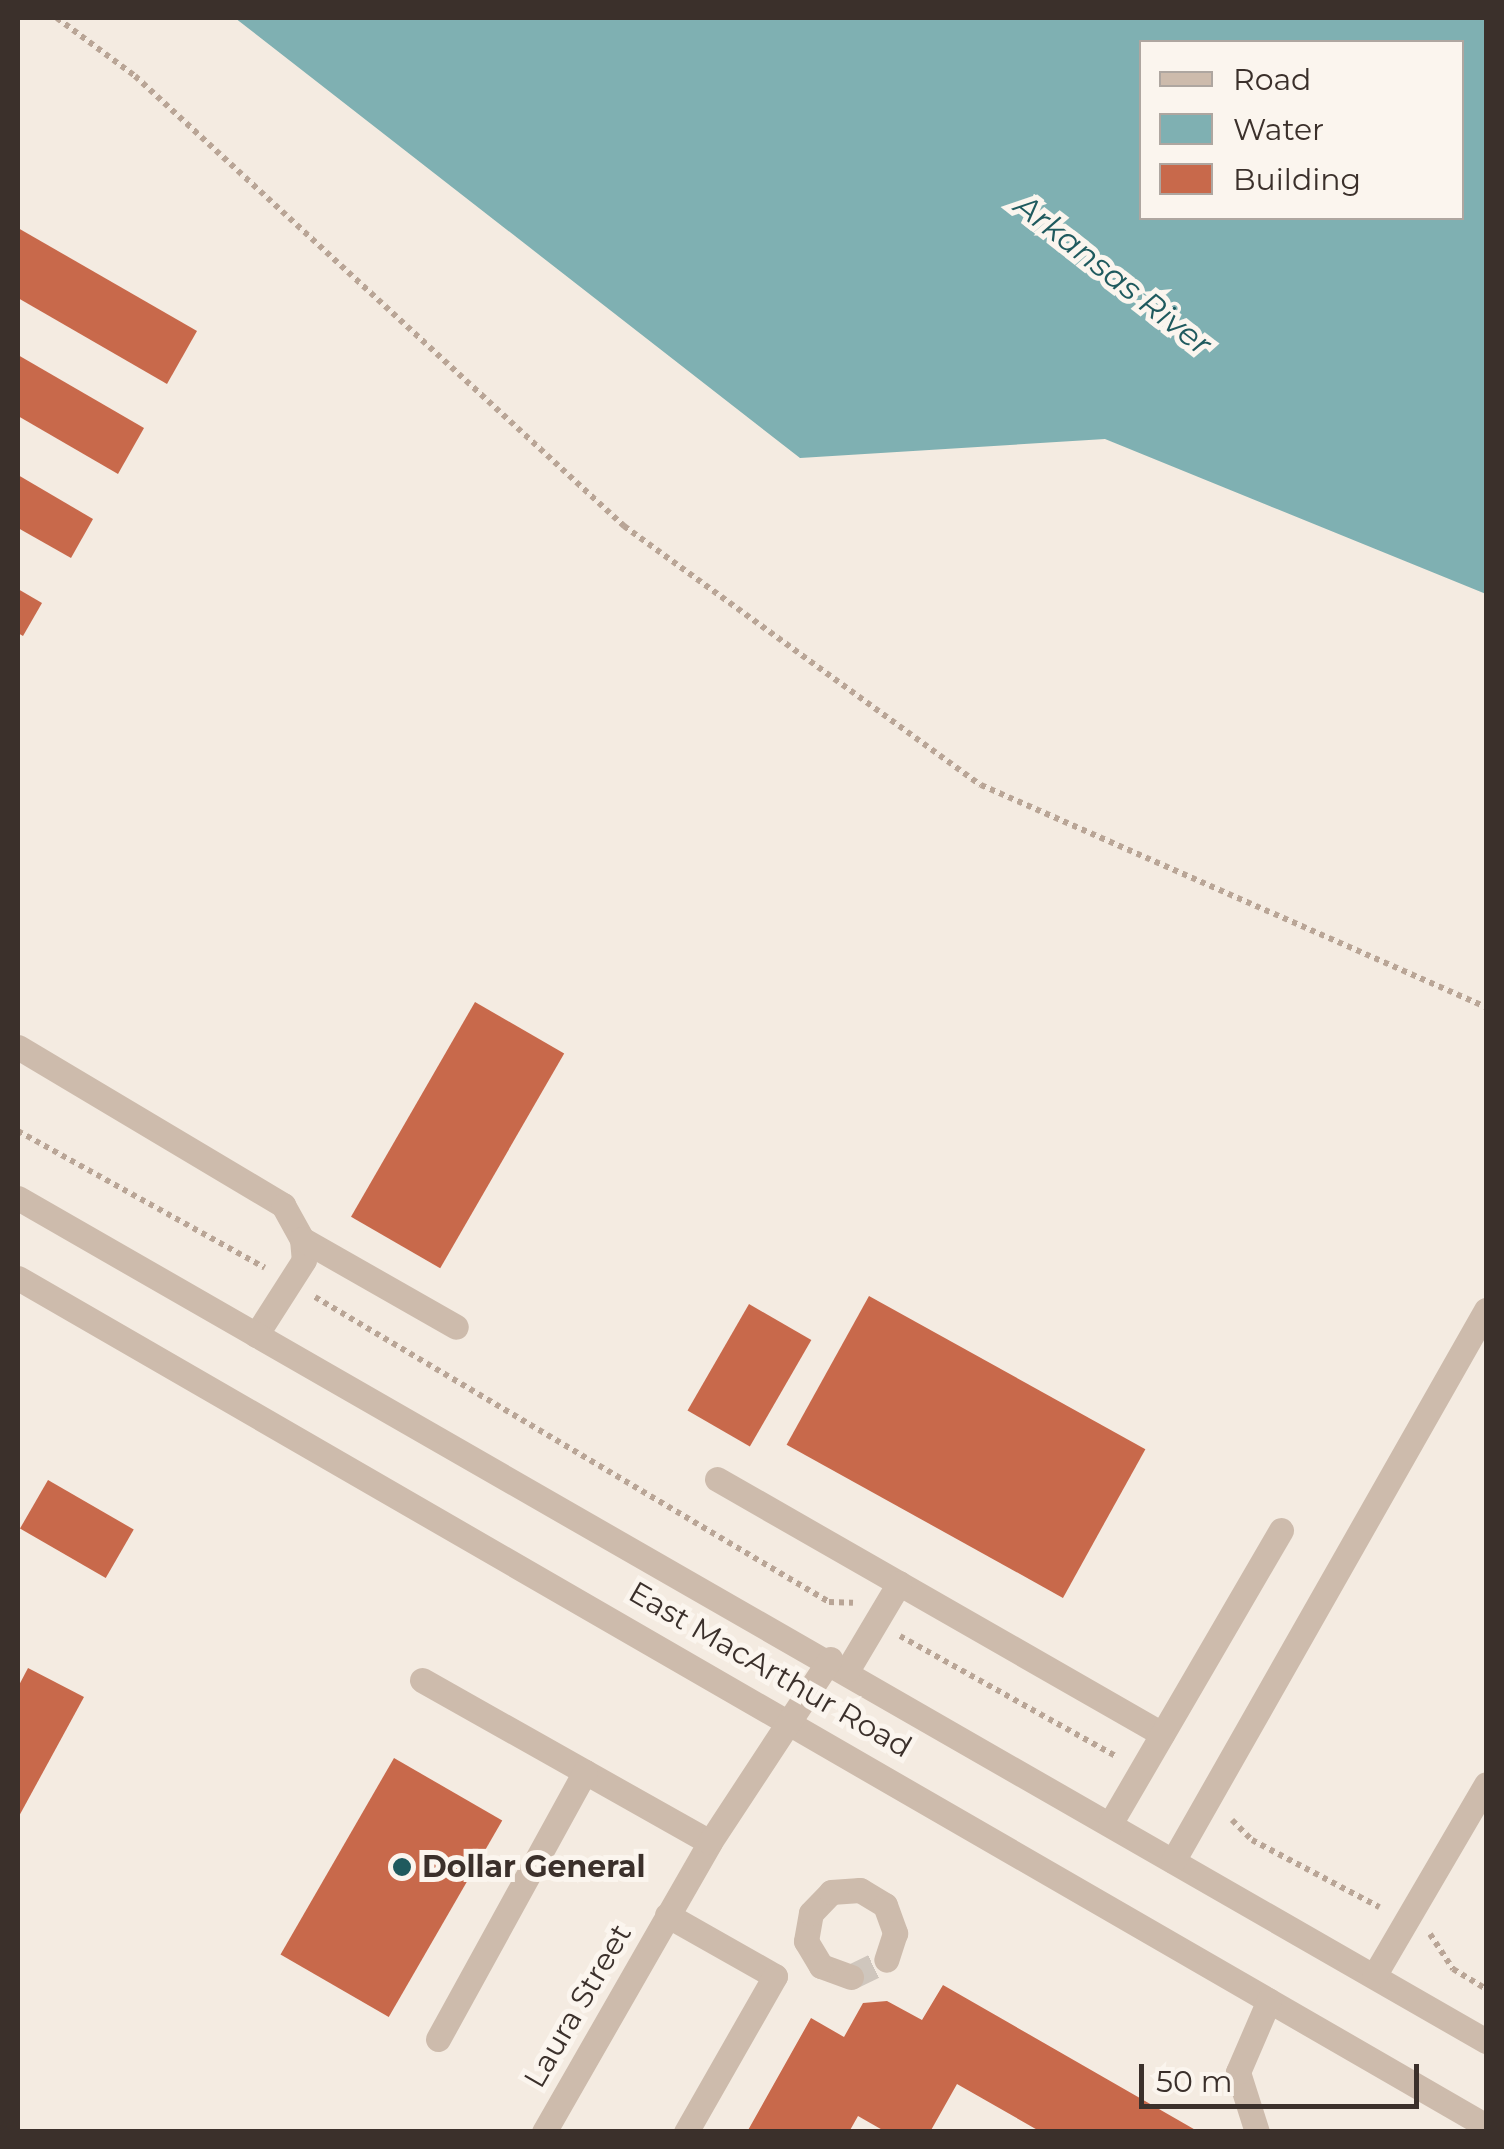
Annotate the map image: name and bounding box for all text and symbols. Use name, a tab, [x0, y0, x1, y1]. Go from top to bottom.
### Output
legend	[1139, 40, 1464, 220]
text: Road	[1233, 61, 1311, 98]
text: Water	[1233, 111, 1324, 148]
text: Building	[1233, 161, 1361, 198]
water label: Arkansas River	[1007, 186, 1219, 364]
street label: East MacArthur Road	[622, 1574, 918, 1766]
place label: Dollar General	[422, 1849, 646, 1885]
marker: Dollar General	[391, 1856, 413, 1878]
street label: Laura Street	[517, 1918, 639, 2094]
scale bar	[1144, 2044, 1424, 2106]
text: 50 m	[1156, 2063, 1233, 2100]

